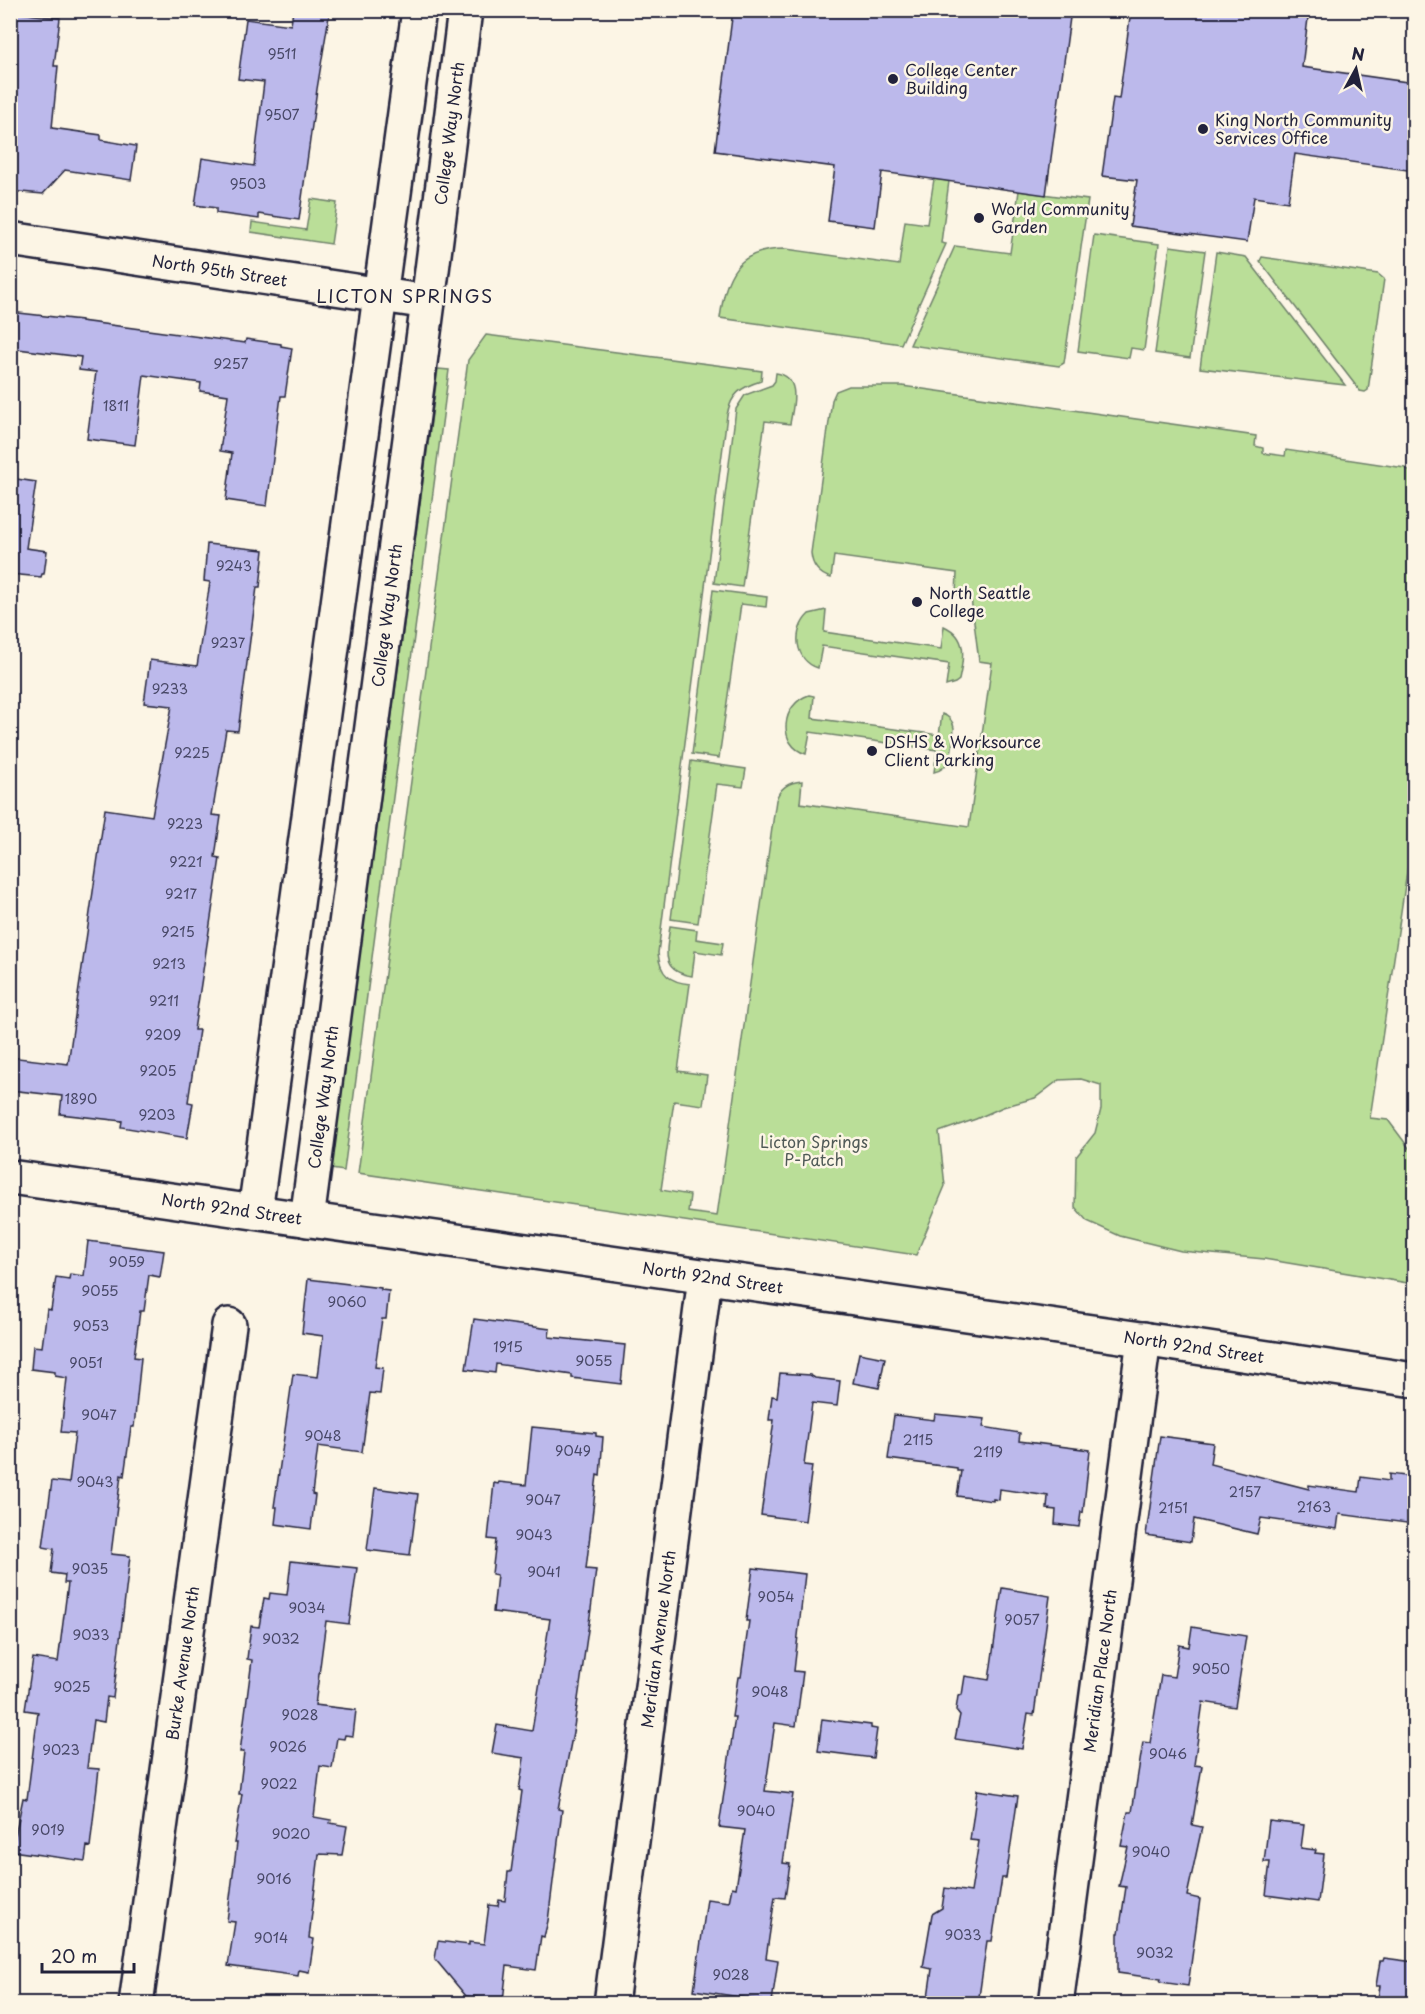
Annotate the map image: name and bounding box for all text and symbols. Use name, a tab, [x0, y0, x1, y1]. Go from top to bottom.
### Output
north arrow	[1326, 39, 1386, 99]
text: N	[1350, 40, 1366, 66]
house number: 9511	[268, 43, 296, 64]
place label: College Center Building	[905, 57, 1018, 99]
street label: College Way North	[427, 60, 469, 206]
marker: College Center Building	[886, 72, 900, 86]
house number: 9507	[264, 104, 300, 125]
place label: King North Community Services Office	[1215, 107, 1392, 149]
marker: King North Community Services Office	[1196, 122, 1210, 136]
house number: 9503	[230, 173, 266, 194]
place label: World Community Garden	[991, 196, 1130, 238]
marker: World Community Garden	[972, 211, 986, 225]
street label: North 95th Street	[150, 248, 290, 292]
district label: LICTON SPRINGS	[316, 282, 494, 309]
house number: 9257	[214, 353, 248, 374]
house number: 1811	[103, 395, 129, 416]
street label: College Way North	[364, 542, 407, 688]
house number: 9243	[216, 555, 252, 576]
place label: North Seattle College	[929, 580, 1031, 622]
marker: North Seattle College	[910, 595, 924, 609]
house number: 9237	[211, 632, 246, 653]
house number: 9233	[152, 678, 188, 699]
place label: DSHS & Worksource Client Parking	[884, 729, 1041, 771]
house number: 9225	[174, 742, 210, 763]
marker: DSHS & Worksource Client Parking	[865, 744, 879, 758]
house number: 9223	[167, 813, 203, 834]
house number: 9221	[169, 851, 203, 872]
house number: 9217	[165, 883, 197, 904]
house number: 9215	[161, 921, 195, 942]
house number: 9213	[152, 953, 186, 974]
house number: 9211	[149, 990, 179, 1011]
house number: 9209	[145, 1024, 181, 1045]
street label: College Way North	[301, 1024, 344, 1170]
house number: 9205	[139, 1060, 177, 1081]
house number: 1890	[65, 1088, 97, 1109]
house number: 9203	[138, 1104, 176, 1125]
park label: Licton Springs P-Patch	[760, 1129, 868, 1171]
street label: North 92nd Street	[160, 1186, 304, 1230]
house number: 9059	[109, 1251, 145, 1272]
street label: North 92nd Street	[641, 1255, 785, 1299]
house number: 9055	[82, 1280, 118, 1301]
house number: 9060	[328, 1291, 366, 1312]
house number: 9053	[73, 1315, 109, 1336]
street label: North 92nd Street	[1122, 1324, 1266, 1368]
house number: 1915	[493, 1336, 523, 1357]
house number: 9055	[576, 1350, 612, 1371]
house number: 9051	[69, 1352, 103, 1373]
house number: 9047	[81, 1404, 117, 1425]
house number: 9048	[305, 1425, 341, 1446]
house number: 2115	[903, 1429, 933, 1450]
house number: 9049	[555, 1440, 591, 1461]
house number: 2119	[973, 1441, 1003, 1462]
house number: 9043	[77, 1471, 114, 1492]
house number: 2157	[1229, 1481, 1261, 1502]
house number: 9047	[525, 1489, 561, 1510]
house number: 2163	[1297, 1496, 1331, 1517]
house number: 2151	[1158, 1497, 1188, 1518]
house number: 9043	[516, 1524, 553, 1545]
street label: Meridian Avenue North	[634, 1549, 681, 1729]
house number: 9035	[72, 1558, 108, 1579]
house number: 9041	[527, 1561, 561, 1582]
street label: Burke Avenue North	[159, 1584, 204, 1742]
house number: 9054	[758, 1586, 794, 1607]
street label: Meridian Place North	[1076, 1588, 1122, 1754]
house number: 9034	[288, 1597, 326, 1618]
house number: 9057	[1004, 1609, 1040, 1630]
house number: 9033	[73, 1624, 109, 1645]
house number: 9032	[262, 1628, 300, 1649]
house number: 9050	[1192, 1658, 1230, 1679]
house number: 9025	[53, 1676, 91, 1697]
house number: 9048	[752, 1681, 788, 1702]
house number: 9028	[282, 1704, 319, 1725]
house number: 9026	[269, 1736, 307, 1757]
house number: 9023	[42, 1739, 80, 1760]
house number: 9046	[1149, 1743, 1187, 1764]
house number: 9022	[260, 1773, 298, 1794]
house number: 9040	[737, 1800, 775, 1821]
house number: 9019	[31, 1819, 65, 1840]
house number: 9020	[272, 1823, 310, 1844]
house number: 9040	[1132, 1841, 1170, 1862]
house number: 9016	[256, 1868, 292, 1889]
house number: 9033	[945, 1924, 981, 1945]
house number: 9014	[254, 1927, 288, 1948]
scale bar	[42, 1936, 134, 1974]
text: 20 m	[51, 1942, 97, 1969]
house number: 9032	[1136, 1942, 1174, 1963]
house number: 9028	[713, 1964, 750, 1985]

